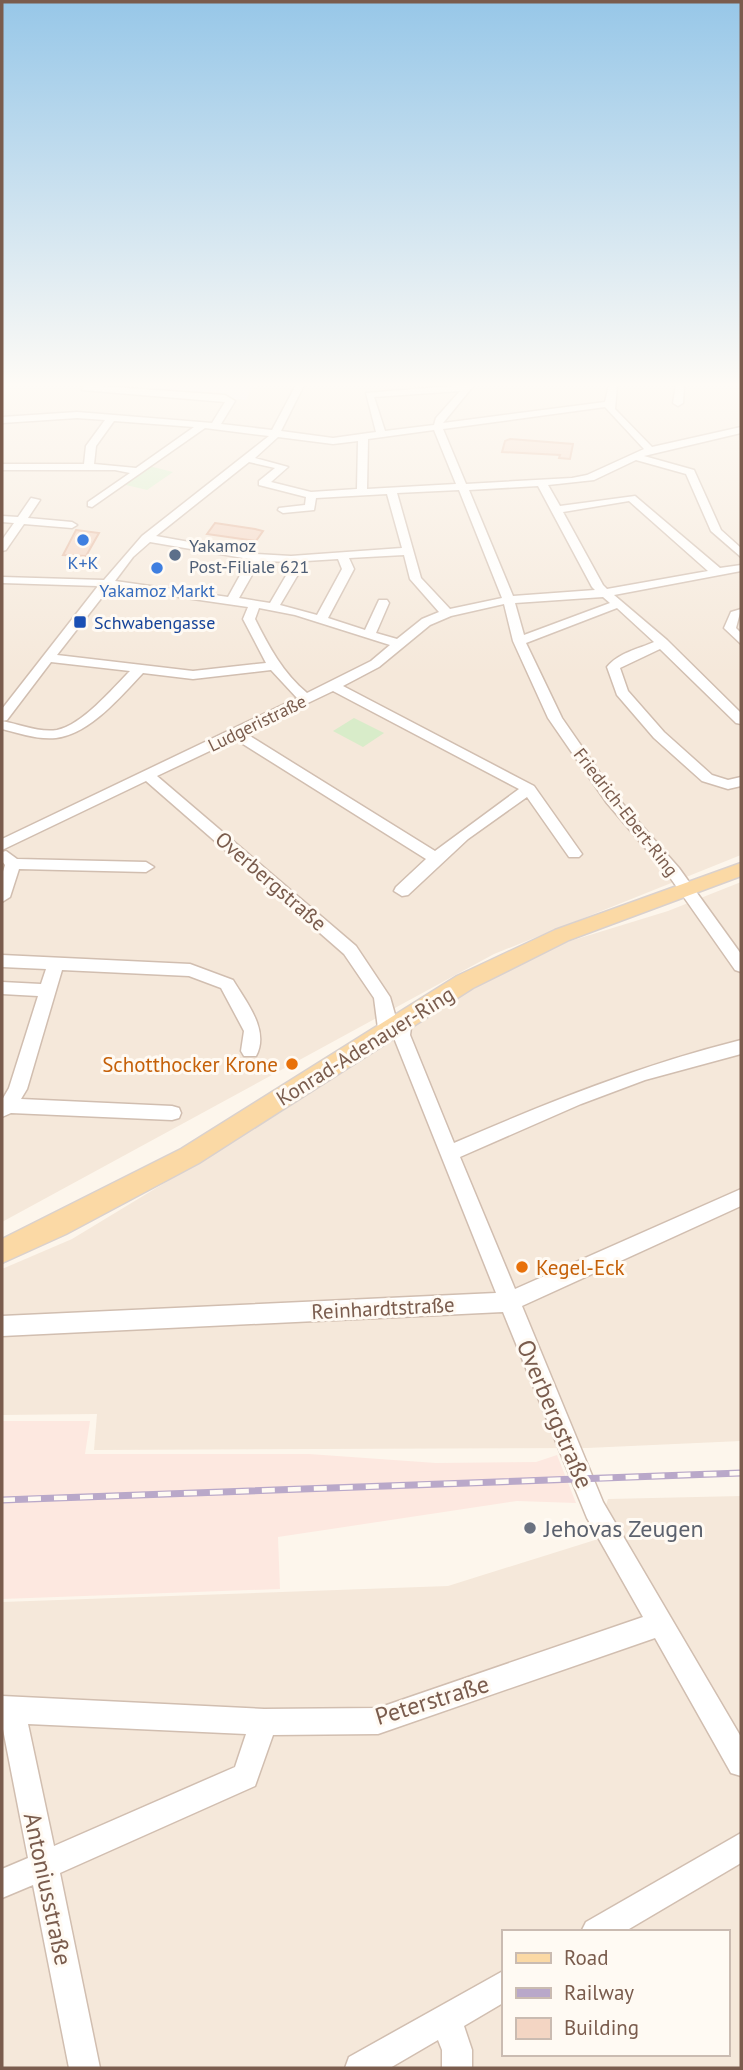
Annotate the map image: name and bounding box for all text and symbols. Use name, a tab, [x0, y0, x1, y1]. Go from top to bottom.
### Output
marker: K+K	[75, 532, 91, 548]
place label: Yakamoz Post-Filiale 621	[189, 534, 309, 578]
marker: Yakamoz Post-Filiale 621	[167, 547, 183, 563]
place label: K+K	[67, 551, 99, 574]
marker: Yakamoz Markt	[149, 560, 165, 576]
place label: Yakamoz Markt	[99, 579, 215, 602]
place label: Schwabengasse	[94, 611, 215, 634]
marker: Schwabengasse	[72, 614, 88, 630]
street label: Ludgeristraße	[204, 689, 310, 757]
street label: Friedrich-Ebert-Ring	[569, 743, 683, 881]
street label: Overbergstraße	[210, 825, 332, 937]
street label: Konrad-Adenauer-Ring	[271, 980, 459, 1112]
place label: Schotthocker Krone	[102, 1051, 278, 1078]
marker: Schotthocker Krone	[284, 1056, 300, 1072]
place label: Kegel-Eck	[536, 1254, 625, 1281]
marker: Kegel-Eck	[514, 1259, 530, 1275]
street label: Reinhardtstraße	[311, 1291, 455, 1325]
street label: Overbergstraße	[510, 1335, 600, 1493]
place label: Jehovas Zeugen	[543, 1513, 704, 1544]
marker: Jehovas Zeugen	[522, 1520, 538, 1536]
street label: Peterstraße	[371, 1668, 493, 1732]
street label: Antoniusstraße	[17, 1810, 79, 1968]
legend	[502, 1930, 729, 2056]
text: Road	[564, 1944, 608, 1971]
text: Railway	[564, 1979, 634, 2006]
text: Building	[564, 2014, 639, 2041]

